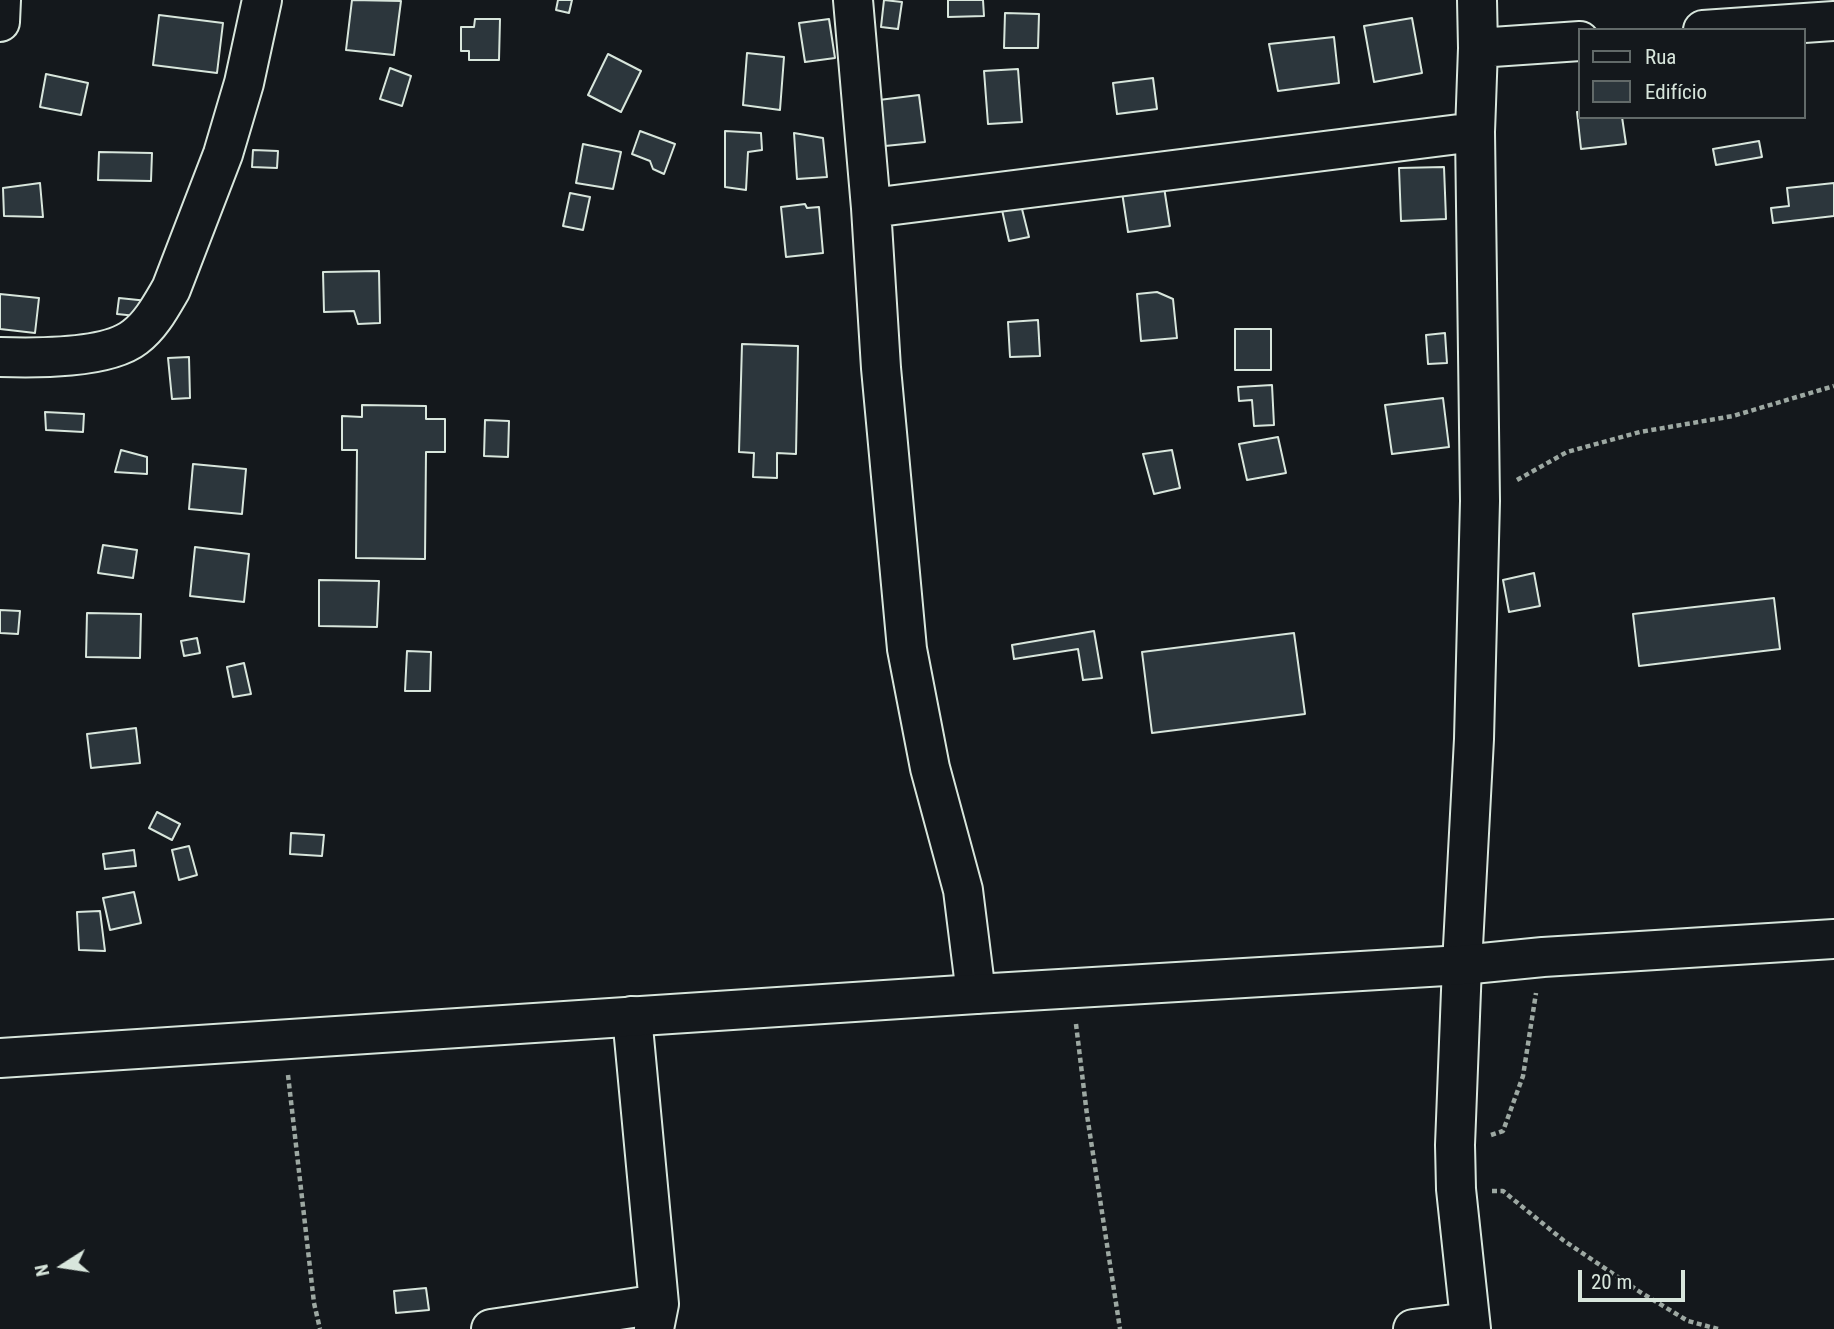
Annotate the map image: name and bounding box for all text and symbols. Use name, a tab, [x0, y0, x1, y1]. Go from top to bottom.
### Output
legend	[1578, 28, 1806, 119]
text: Rua	[1645, 45, 1676, 69]
text: Edifício	[1645, 80, 1707, 104]
north arrow	[28, 1231, 98, 1301]
scale bar	[1582, 1256, 1689, 1300]
text: N	[30, 1262, 54, 1279]
text: 20 m	[1591, 1270, 1632, 1294]

